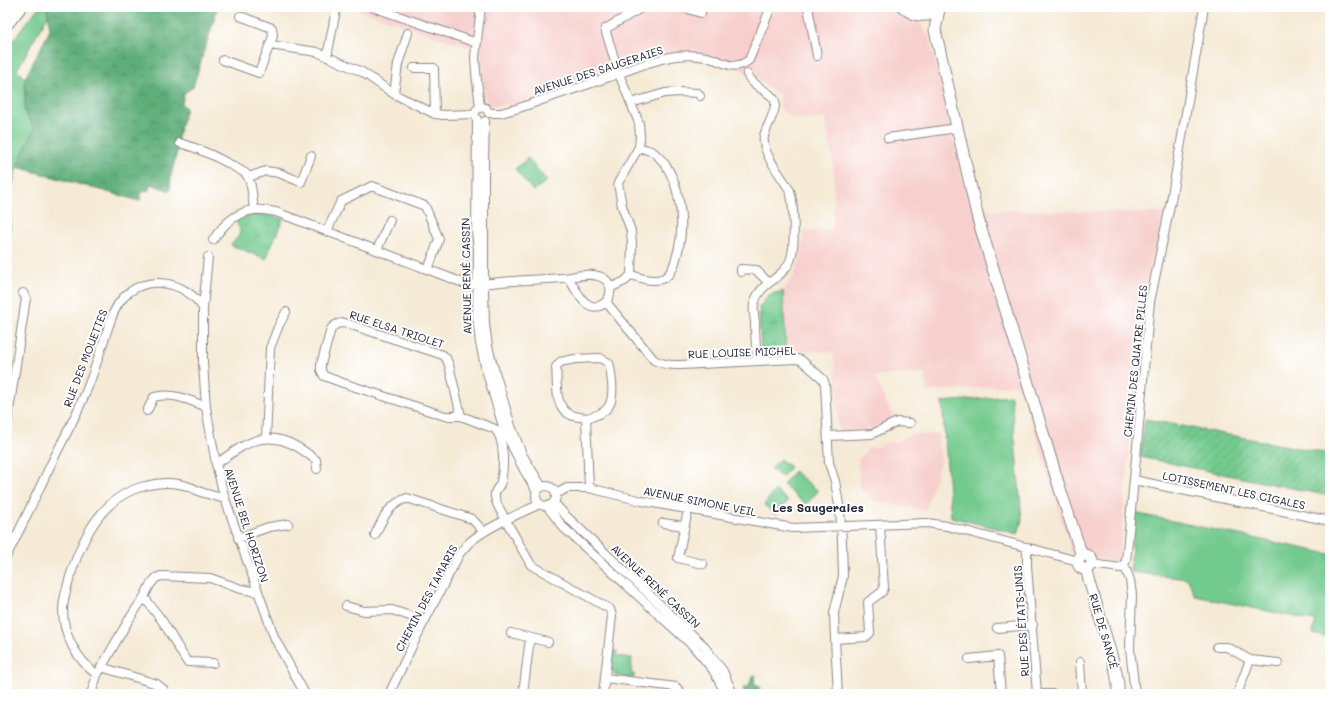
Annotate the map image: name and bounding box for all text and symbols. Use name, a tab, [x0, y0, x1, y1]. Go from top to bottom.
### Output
street label: AVENUE DES SAUGERAIES	[531, 42, 665, 98]
street label: AVENUE RENÉ CASSIN	[457, 218, 475, 334]
street label: CHEMIN DES QUATRE PILLES	[1120, 284, 1150, 438]
street label: RUE DES MOUETTES	[59, 307, 111, 409]
street label: RUE ELSA TRIOLET	[348, 307, 446, 351]
street label: RUE LOUISE MICHEL	[688, 343, 797, 361]
street label: AVENUE BEL HORIZON	[221, 466, 273, 584]
street label: LOTISSEMENT LES CIGALES	[1161, 468, 1307, 512]
street label: AVENUE SIMONE VEIL	[642, 483, 758, 519]
district label: Les Saugeraies	[772, 499, 864, 515]
street label: AVENUE RENÉ CASSIN	[608, 541, 704, 631]
street label: CHEMIN DES TAMARIS	[391, 542, 461, 654]
street label: RUE DES ÉTATS-UNIS	[1010, 565, 1032, 677]
street label: RUE DE SANCÉ	[1086, 592, 1122, 670]

